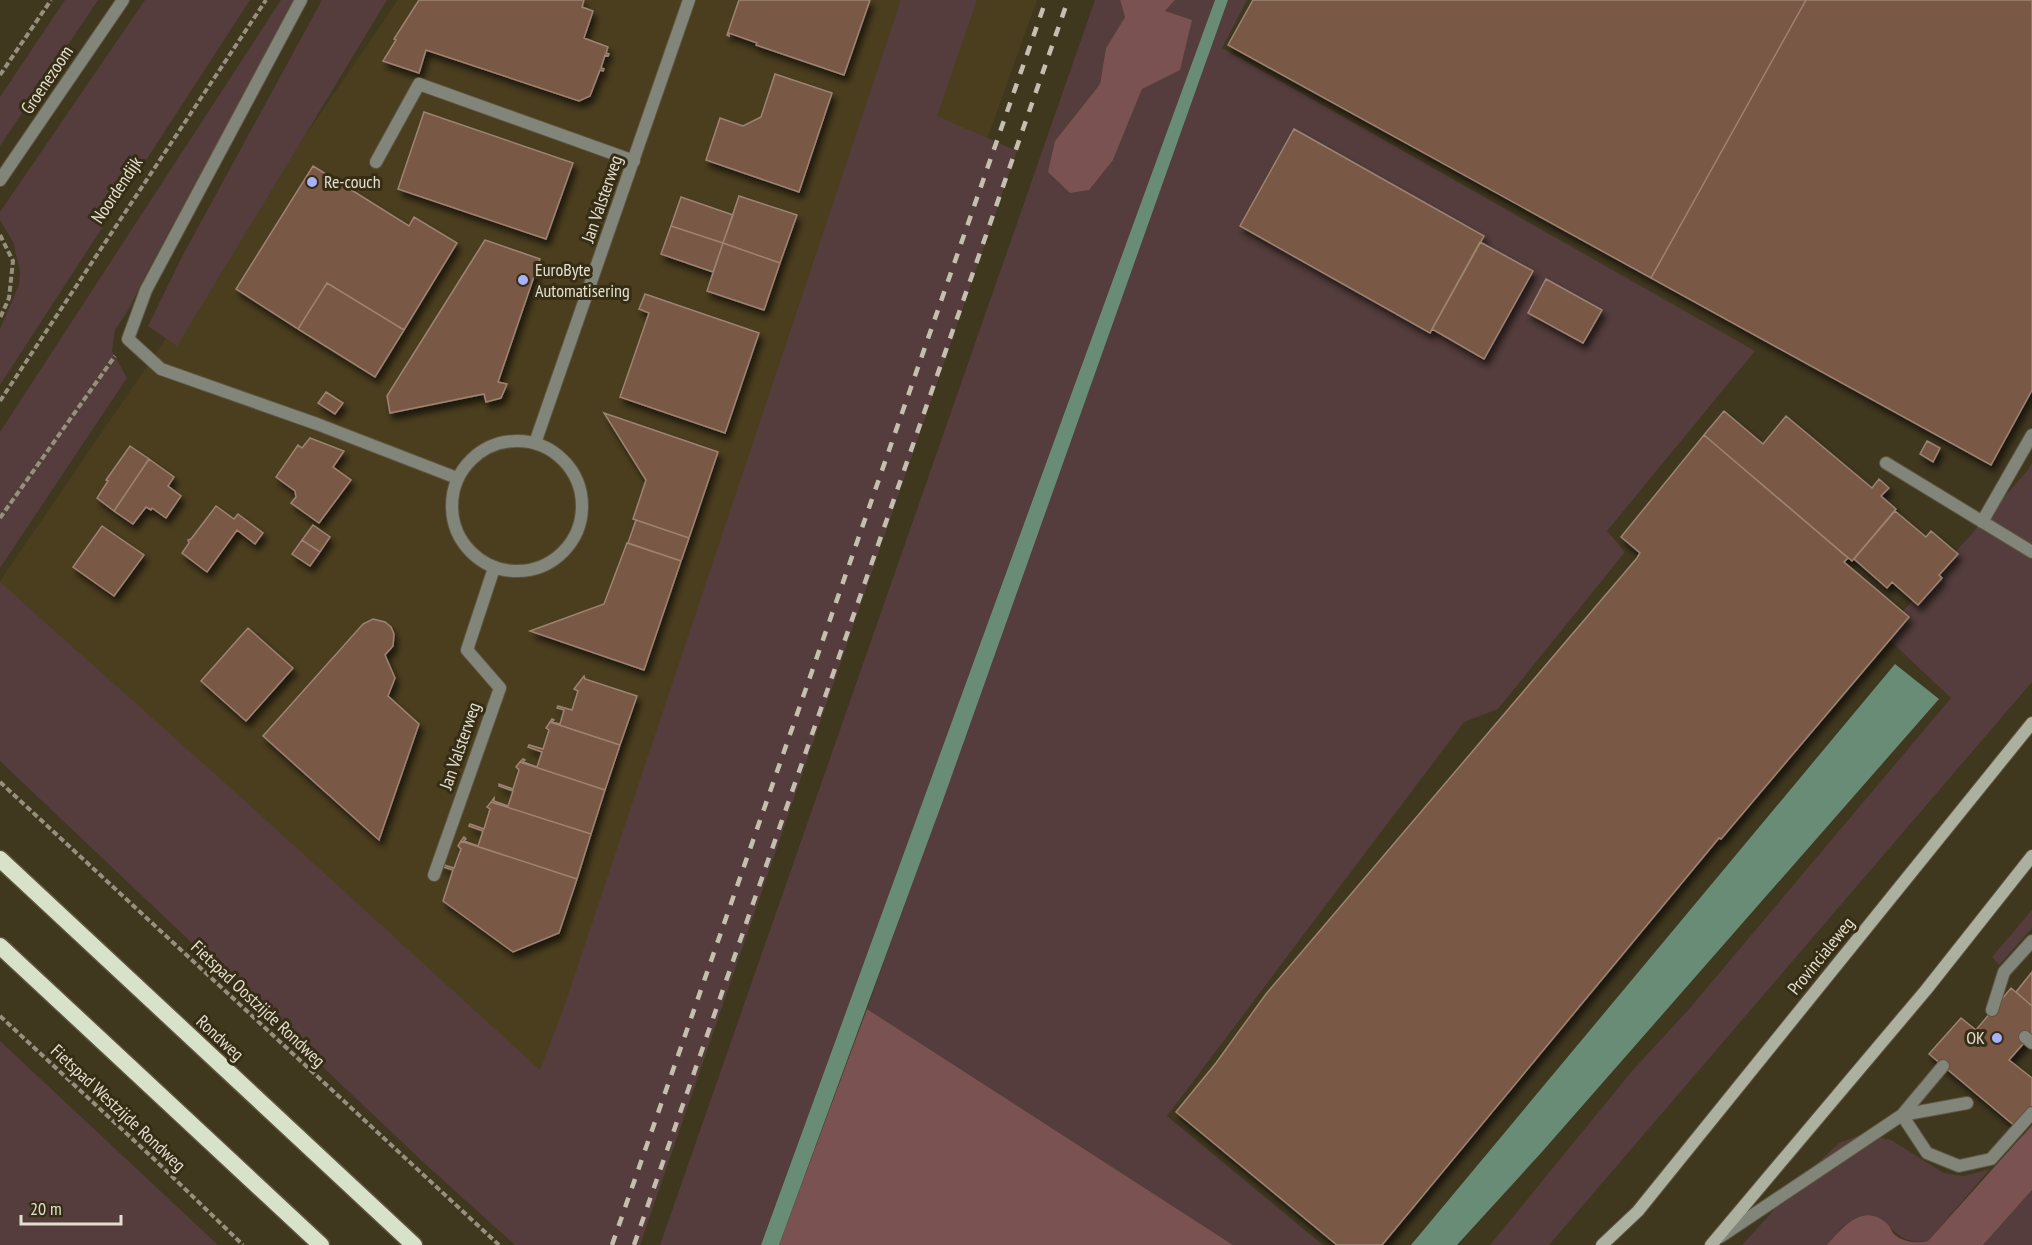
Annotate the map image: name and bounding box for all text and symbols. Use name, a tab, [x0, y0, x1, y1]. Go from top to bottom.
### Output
street label: Groenezoom	[15, 41, 78, 118]
street label: Noordendijk	[86, 152, 147, 228]
street label: Jan Valsterweg	[576, 152, 627, 246]
place label: Re-couch	[324, 170, 381, 193]
marker: Re-couch	[305, 175, 319, 189]
place label: EuroByte Automatisering	[535, 258, 630, 302]
marker: EuroByte Automatisering	[516, 273, 530, 287]
street label: Jan Valsterweg	[434, 699, 485, 793]
street label: Provincialeweg	[1782, 912, 1859, 999]
street label: Fietspad Oostzijde Rondweg	[187, 936, 329, 1072]
street label: Rondweg	[192, 1011, 248, 1065]
place label: OK	[1966, 1026, 1985, 1049]
marker: OK	[1990, 1031, 2004, 1045]
street label: Fietspad Westzijde Rondweg	[46, 1039, 191, 1176]
scale bar	[21, 1188, 122, 1226]
text: 20 m	[30, 1197, 62, 1220]

